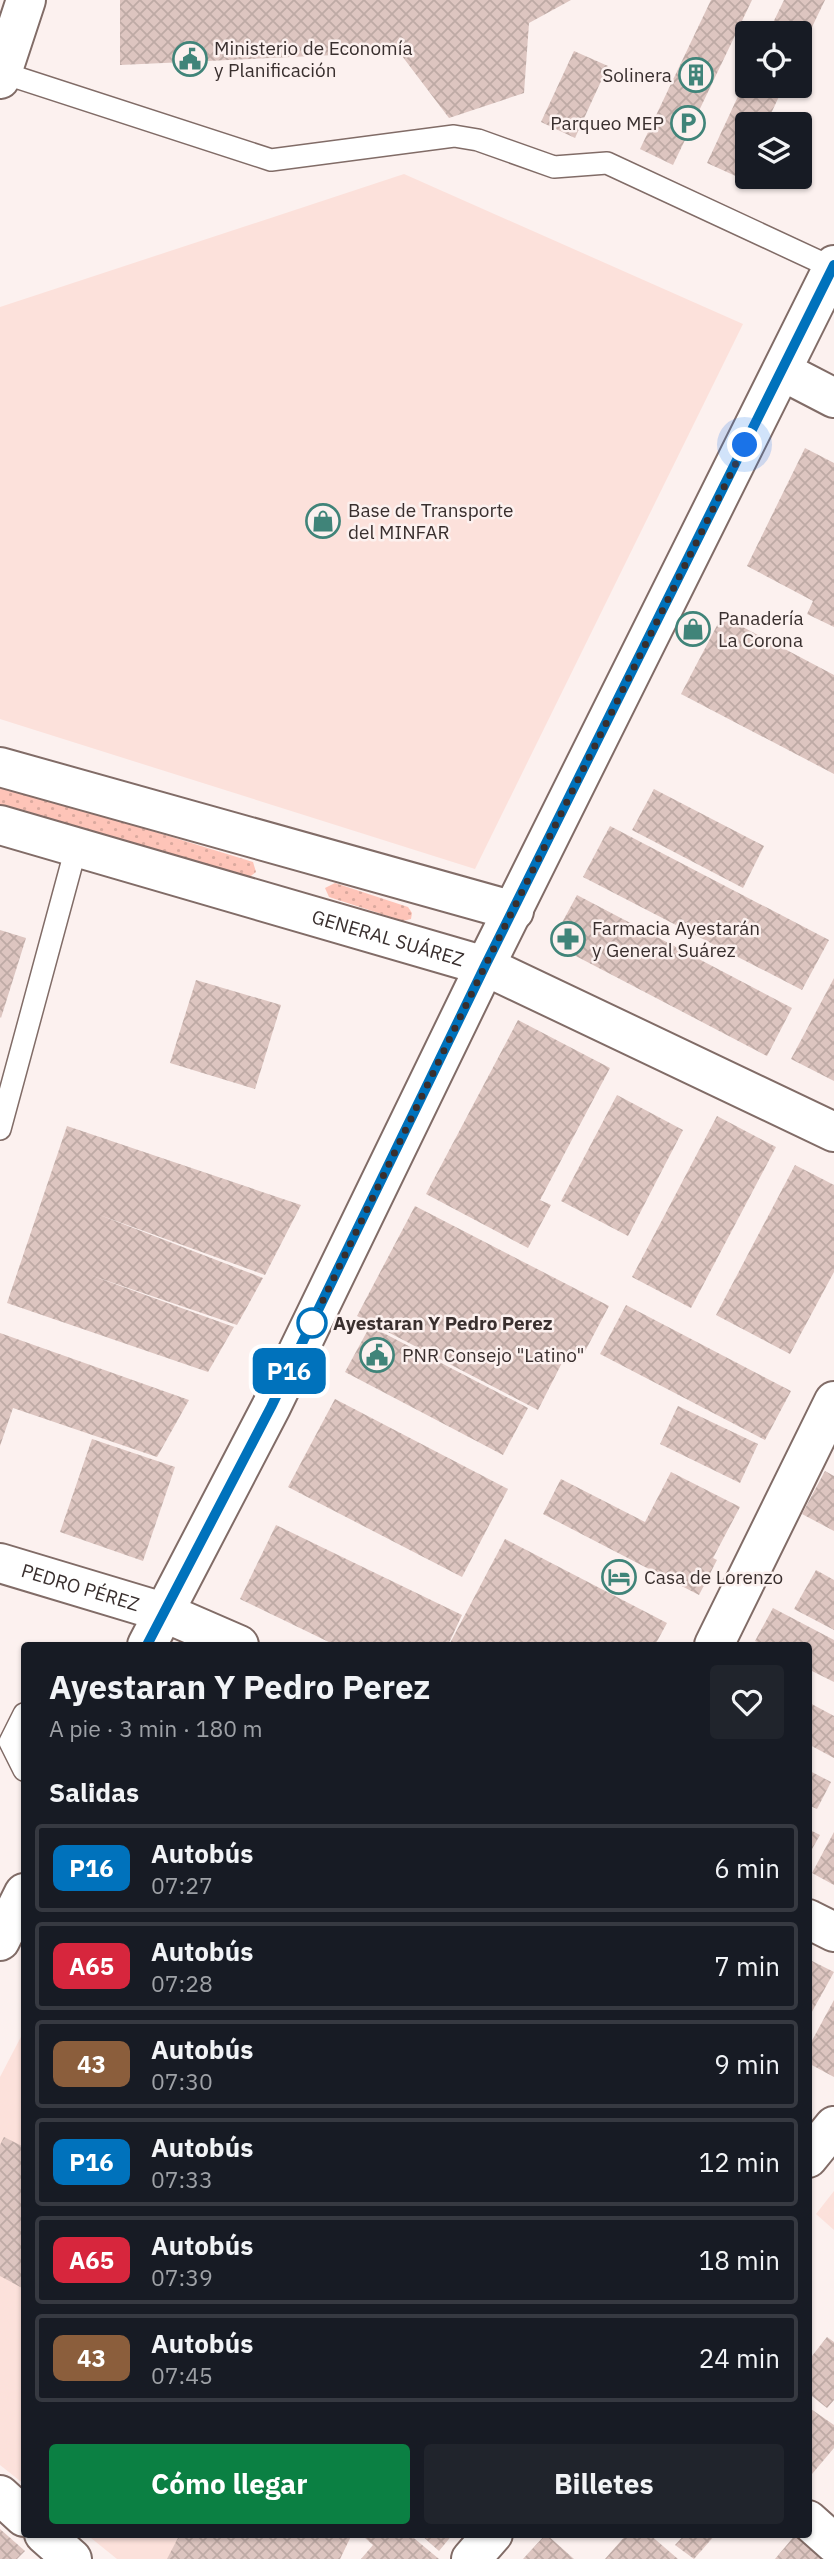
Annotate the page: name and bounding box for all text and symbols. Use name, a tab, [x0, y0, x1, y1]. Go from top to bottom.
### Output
map controls	[735, 21, 812, 189]
button: locate	[735, 21, 812, 98]
place label: Ministerio de Economía y Planificación	[214, 36, 413, 82]
public building icon: Ministerio de Economía y Planificación	[171, 40, 209, 78]
building icon: Solinera	[677, 56, 715, 94]
place label: Solinera	[602, 63, 672, 87]
parking icon: Parqueo MEP	[669, 104, 707, 142]
place label: Parqueo MEP	[550, 111, 664, 135]
button: layers	[735, 112, 812, 189]
your location	[727, 427, 762, 462]
place label: Base de Transporte del MINFAR	[348, 498, 514, 544]
shop icon: Base de Transporte del MINFAR	[304, 502, 342, 540]
place label: Panadería La Corona	[718, 606, 804, 652]
shop icon: Panadería La Corona	[674, 610, 712, 648]
street label: GENERAL SUÁREZ	[309, 904, 467, 971]
place label: Farmacia Ayestarán y General Suárez	[592, 916, 760, 962]
pharmacy icon: Farmacia Ayestarán y General Suárez	[549, 920, 587, 958]
marker: Ayestaran Y Pedro Perez	[297, 1308, 327, 1338]
place label: Ayestaran Y Pedro Perez	[333, 1311, 553, 1335]
public building icon: PNR Consejo "Latino"	[358, 1336, 396, 1374]
place label: PNR Consejo "Latino"	[402, 1343, 584, 1367]
line badge: P16	[249, 1348, 329, 1394]
text: P16	[267, 1355, 311, 1387]
street label: PEDRO PÉREZ	[19, 1558, 142, 1616]
hotel icon: Casa de Lorenzo	[600, 1558, 638, 1596]
place label: Casa de Lorenzo	[644, 1565, 783, 1589]
text: Ayestaran Y Pedro Perez	[49, 1665, 430, 1708]
button: heart	[710, 1665, 784, 1739]
text: A pie · 3 min · 180 m	[49, 1713, 263, 1743]
text: Salidas	[49, 1775, 139, 1809]
text: Autobús	[151, 1836, 253, 1870]
text: 6 min	[714, 1851, 780, 1885]
text: P16	[69, 1852, 114, 1884]
text: 07:27	[151, 1870, 213, 1900]
text: Autobús	[151, 1934, 253, 1968]
text: 7 min	[714, 1949, 780, 1983]
text: A65	[69, 1950, 114, 1982]
text: 07:28	[151, 1968, 213, 1998]
text: Autobús	[151, 2032, 253, 2066]
text: 9 min	[714, 2047, 780, 2081]
text: 43	[77, 2048, 106, 2080]
text: 07:30	[151, 2066, 213, 2096]
text: Autobús	[151, 2130, 253, 2164]
text: 12 min	[699, 2145, 780, 2179]
text: P16	[69, 2146, 114, 2178]
text: 07:33	[151, 2164, 213, 2194]
text: Autobús	[151, 2228, 253, 2262]
text: 18 min	[699, 2243, 780, 2277]
text: A65	[69, 2244, 114, 2276]
text: 07:39	[151, 2262, 213, 2292]
text: Autobús	[151, 2326, 253, 2360]
text: 24 min	[699, 2341, 780, 2375]
text: 43	[77, 2342, 106, 2374]
text: 07:45	[151, 2360, 213, 2390]
button: Cómo llegar	[49, 2444, 410, 2524]
button: Billetes	[424, 2444, 784, 2524]

